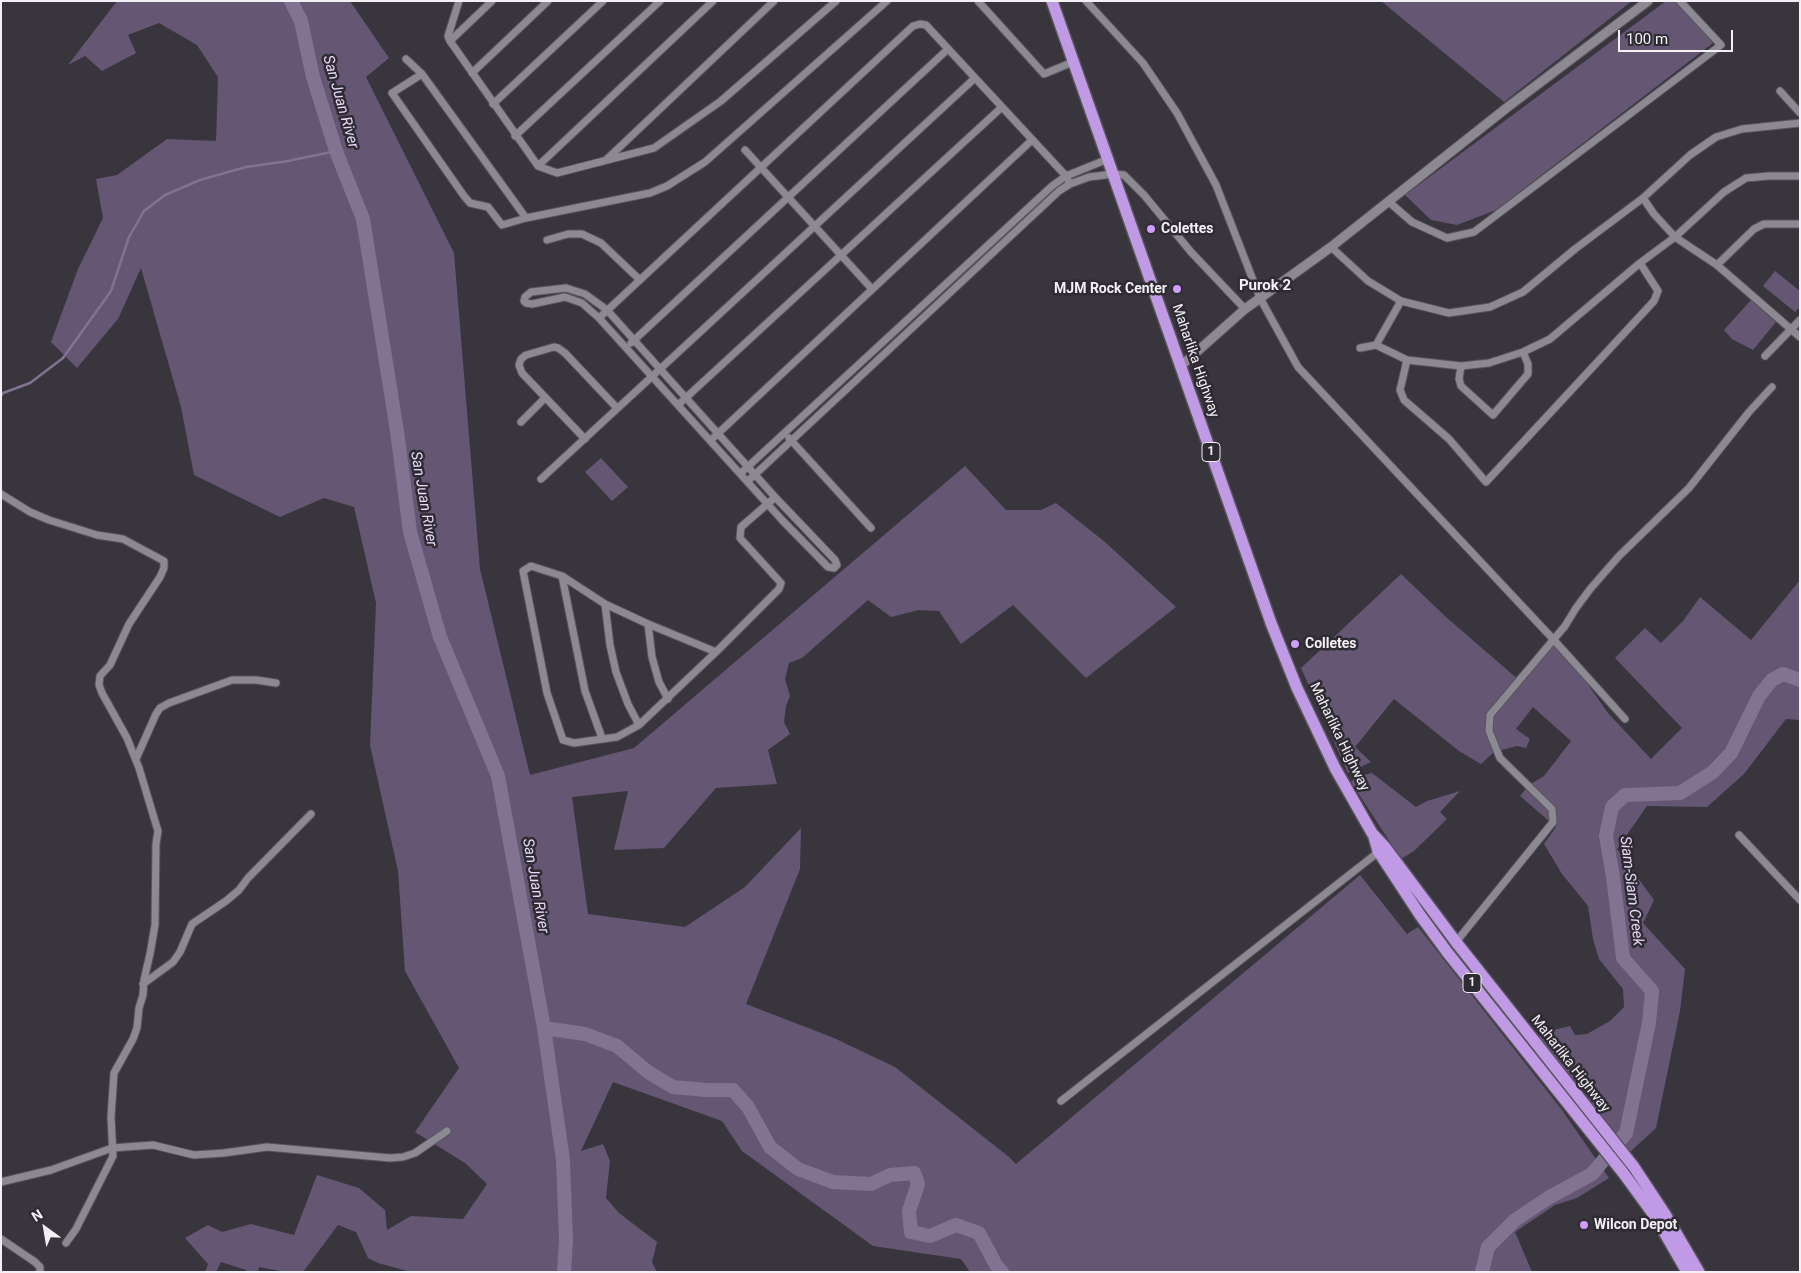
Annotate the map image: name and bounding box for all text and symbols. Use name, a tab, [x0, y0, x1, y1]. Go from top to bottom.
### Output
scale bar	[1621, 20, 1736, 52]
text: 100 m	[1626, 30, 1668, 48]
water label: San Juan River	[318, 53, 362, 151]
place label: Colettes	[1161, 221, 1214, 237]
marker: Colettes	[1145, 223, 1157, 235]
district label: Purok 2	[1239, 277, 1291, 295]
place label: MJM Rock Center	[1054, 281, 1167, 297]
marker: MJM Rock Center	[1171, 283, 1183, 295]
street label: Maharlika Highway	[1168, 302, 1222, 420]
road number: 1	[1202, 442, 1220, 462]
water label: San Juan River	[406, 450, 440, 548]
place label: Colletes	[1305, 636, 1357, 652]
marker: Colletes	[1289, 638, 1301, 650]
street label: Maharlika Highway	[1305, 680, 1373, 794]
water label: Siam-Siam Creek	[1615, 835, 1647, 947]
water label: San Juan River	[518, 837, 552, 935]
road number: 1	[1463, 974, 1481, 992]
street label: Maharlika Highway	[1527, 1012, 1613, 1116]
north arrow	[20, 1203, 70, 1253]
text: N	[29, 1206, 45, 1225]
place label: Wilcon Depot	[1594, 1217, 1677, 1233]
marker: Wilcon Depot	[1578, 1219, 1590, 1231]

